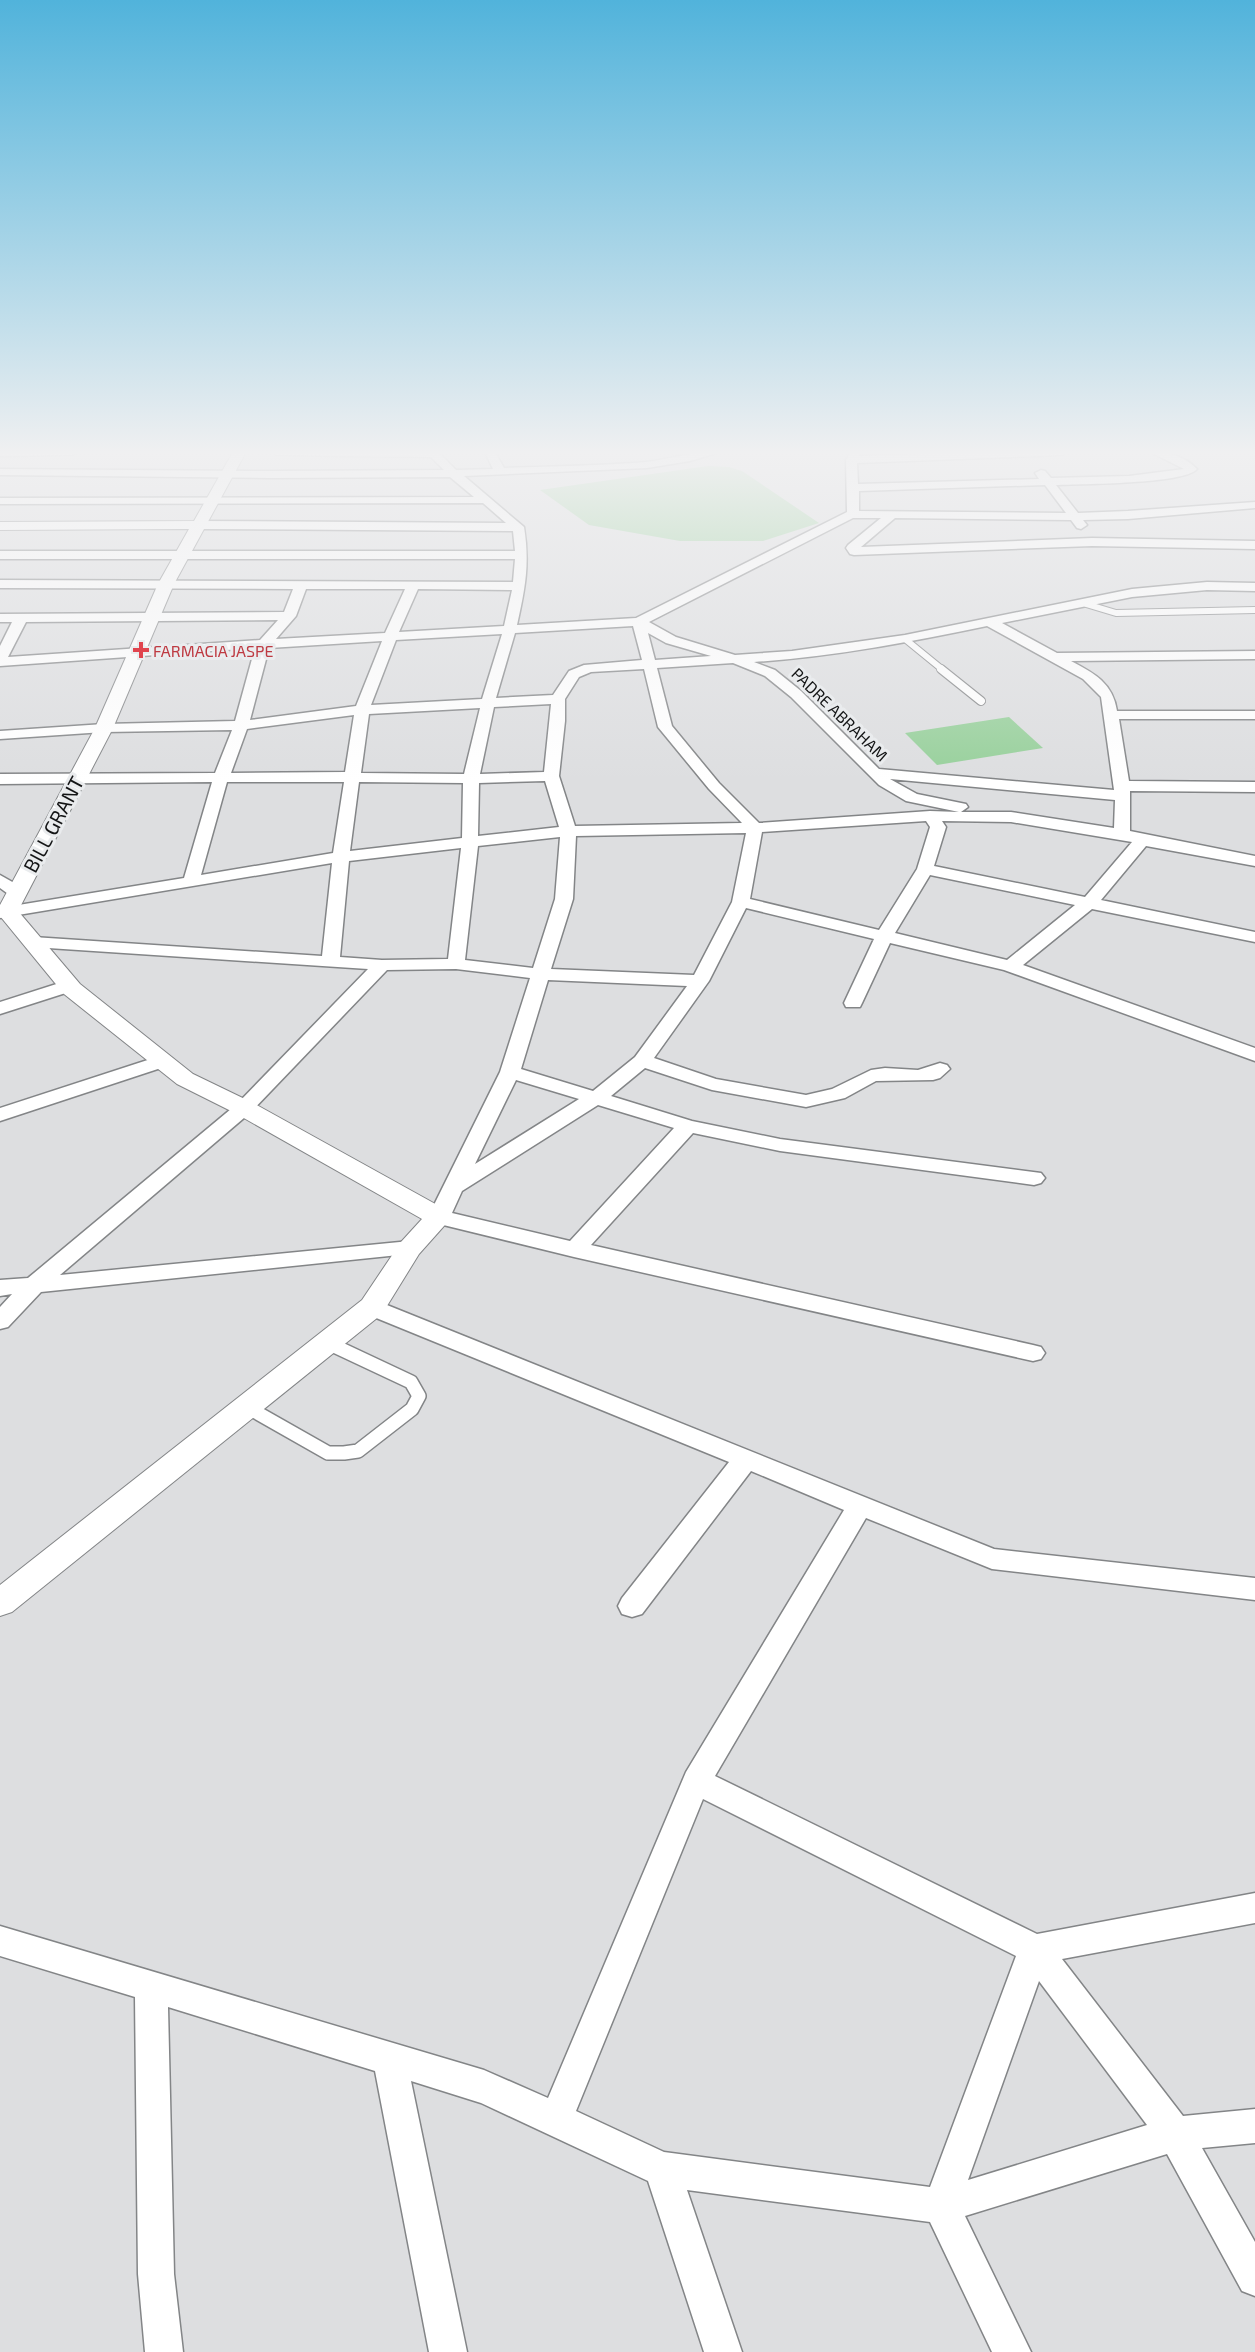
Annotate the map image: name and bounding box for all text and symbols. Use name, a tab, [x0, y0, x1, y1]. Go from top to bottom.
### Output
place label: FARMACIA JASPE	[153, 641, 273, 660]
marker: FARMACIA JASPE	[134, 643, 148, 657]
street label: PADRE ABRAHAM	[788, 663, 892, 765]
street label: BILL GRANT	[18, 772, 88, 876]

